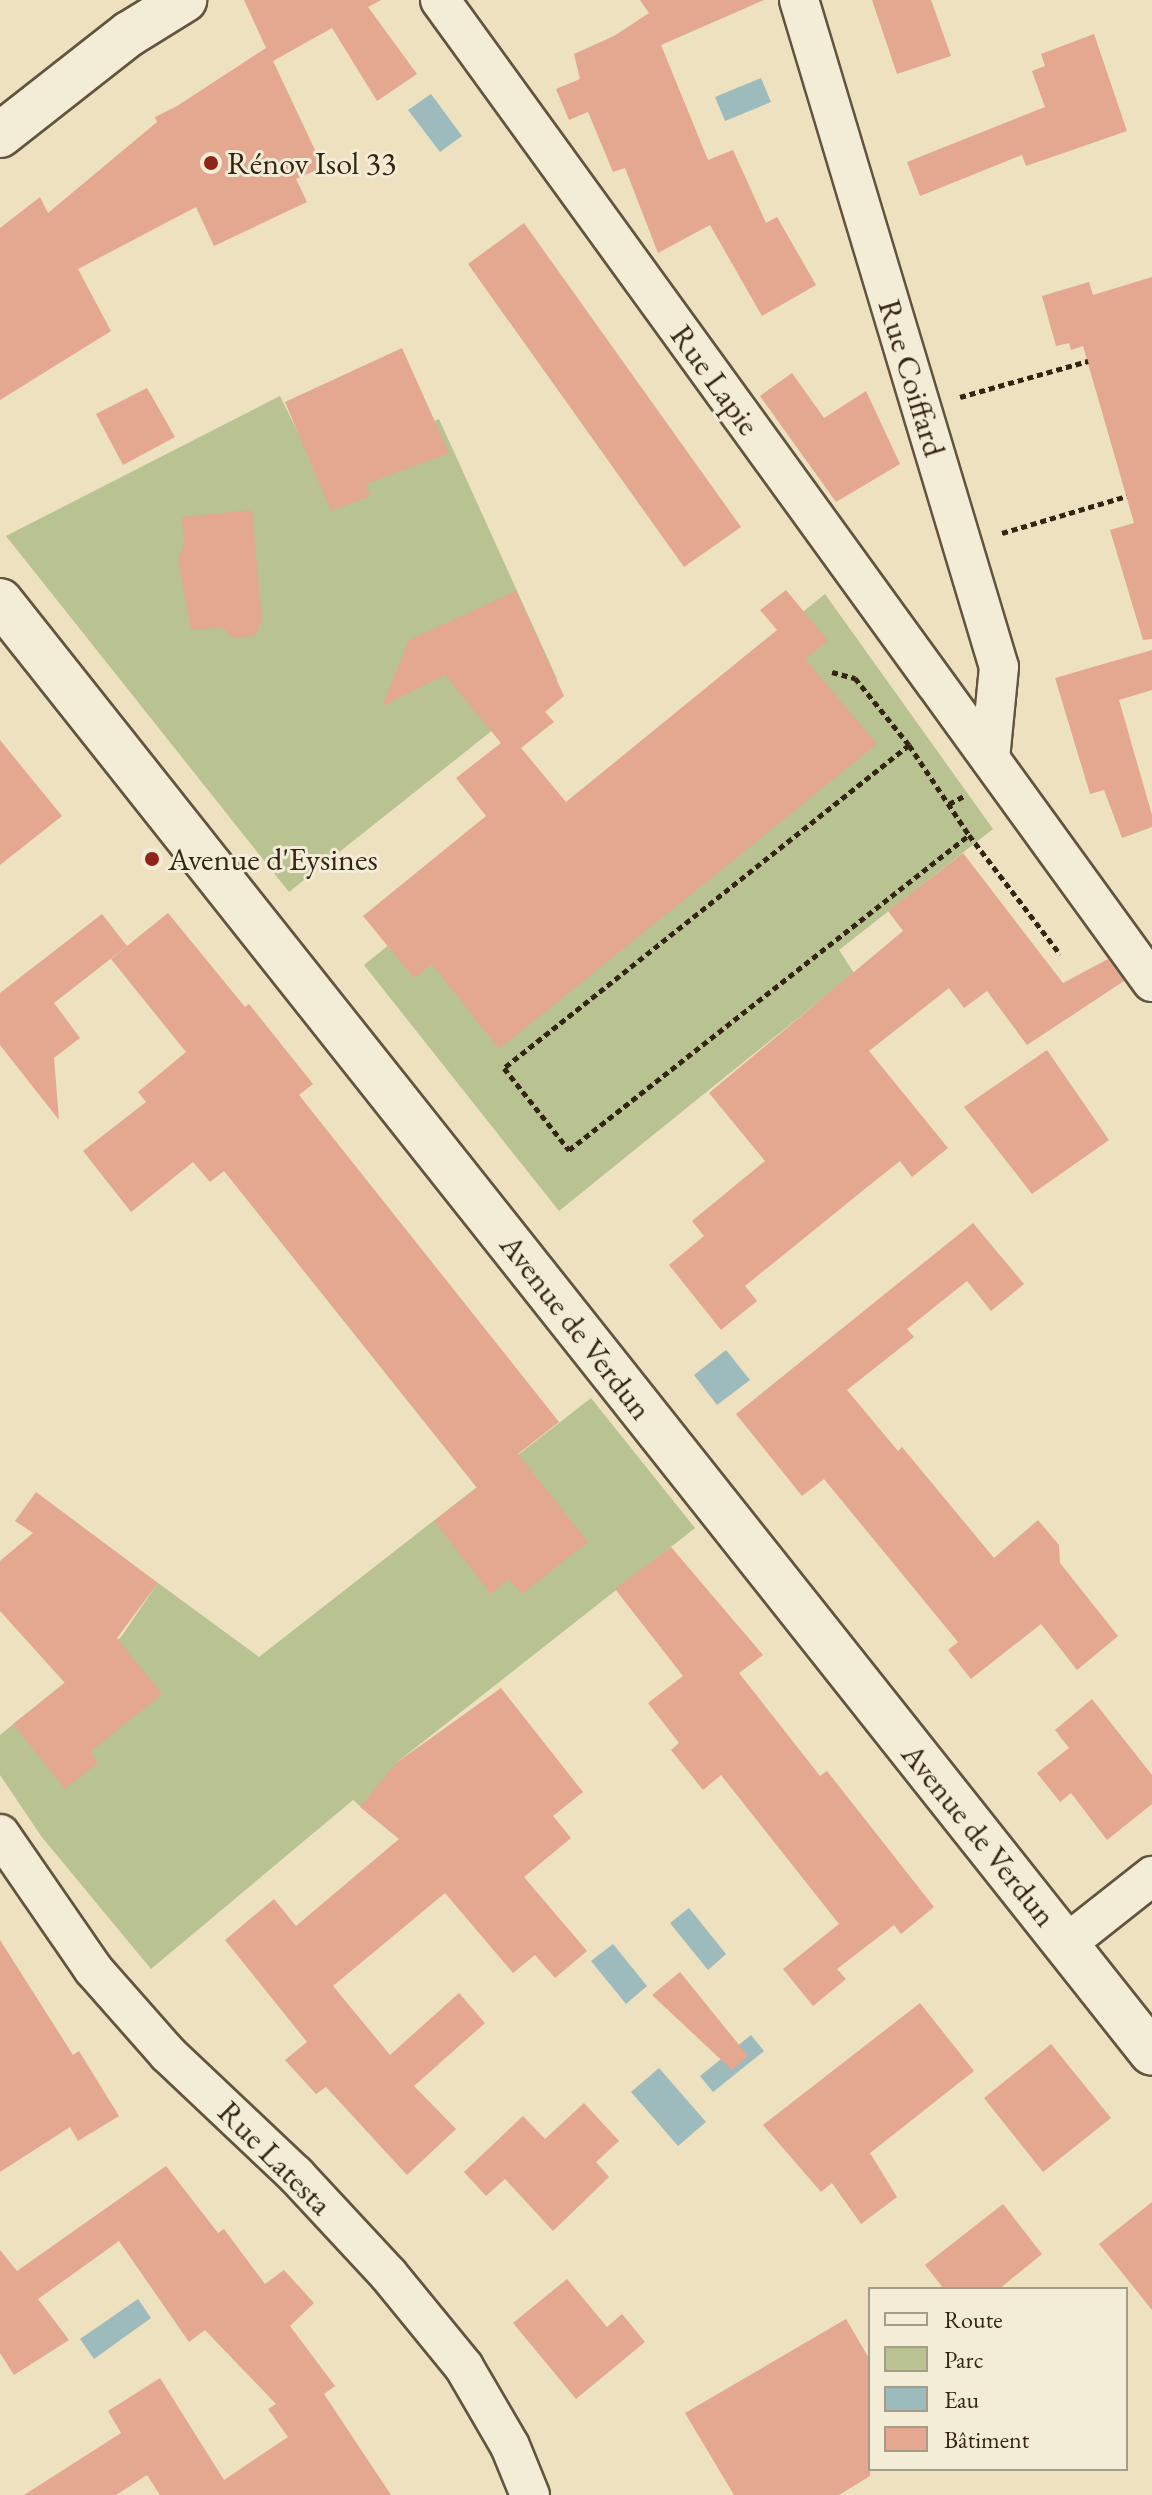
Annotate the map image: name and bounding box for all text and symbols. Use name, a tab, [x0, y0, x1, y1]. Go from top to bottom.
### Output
place label: Rénov Isol 33	[227, 144, 396, 182]
marker: Rénov Isol 33	[202, 154, 220, 172]
street label: Rue Coiffard	[870, 295, 954, 461]
street label: Rue Lapie	[662, 317, 768, 443]
place label: Avenue d'Eysines	[168, 840, 378, 878]
marker: Avenue d'Eysines	[143, 850, 161, 868]
street label: Avenue de Verdun	[492, 1227, 660, 1427]
street label: Avenue de Verdun	[893, 1736, 1065, 1934]
street label: Rue Latesta	[210, 2093, 340, 2223]
legend	[868, 2287, 1128, 2471]
text: Route	[944, 2304, 1003, 2335]
text: Parc	[944, 2344, 983, 2375]
text: Eau	[944, 2384, 979, 2415]
text: Bâtiment	[944, 2424, 1029, 2455]

